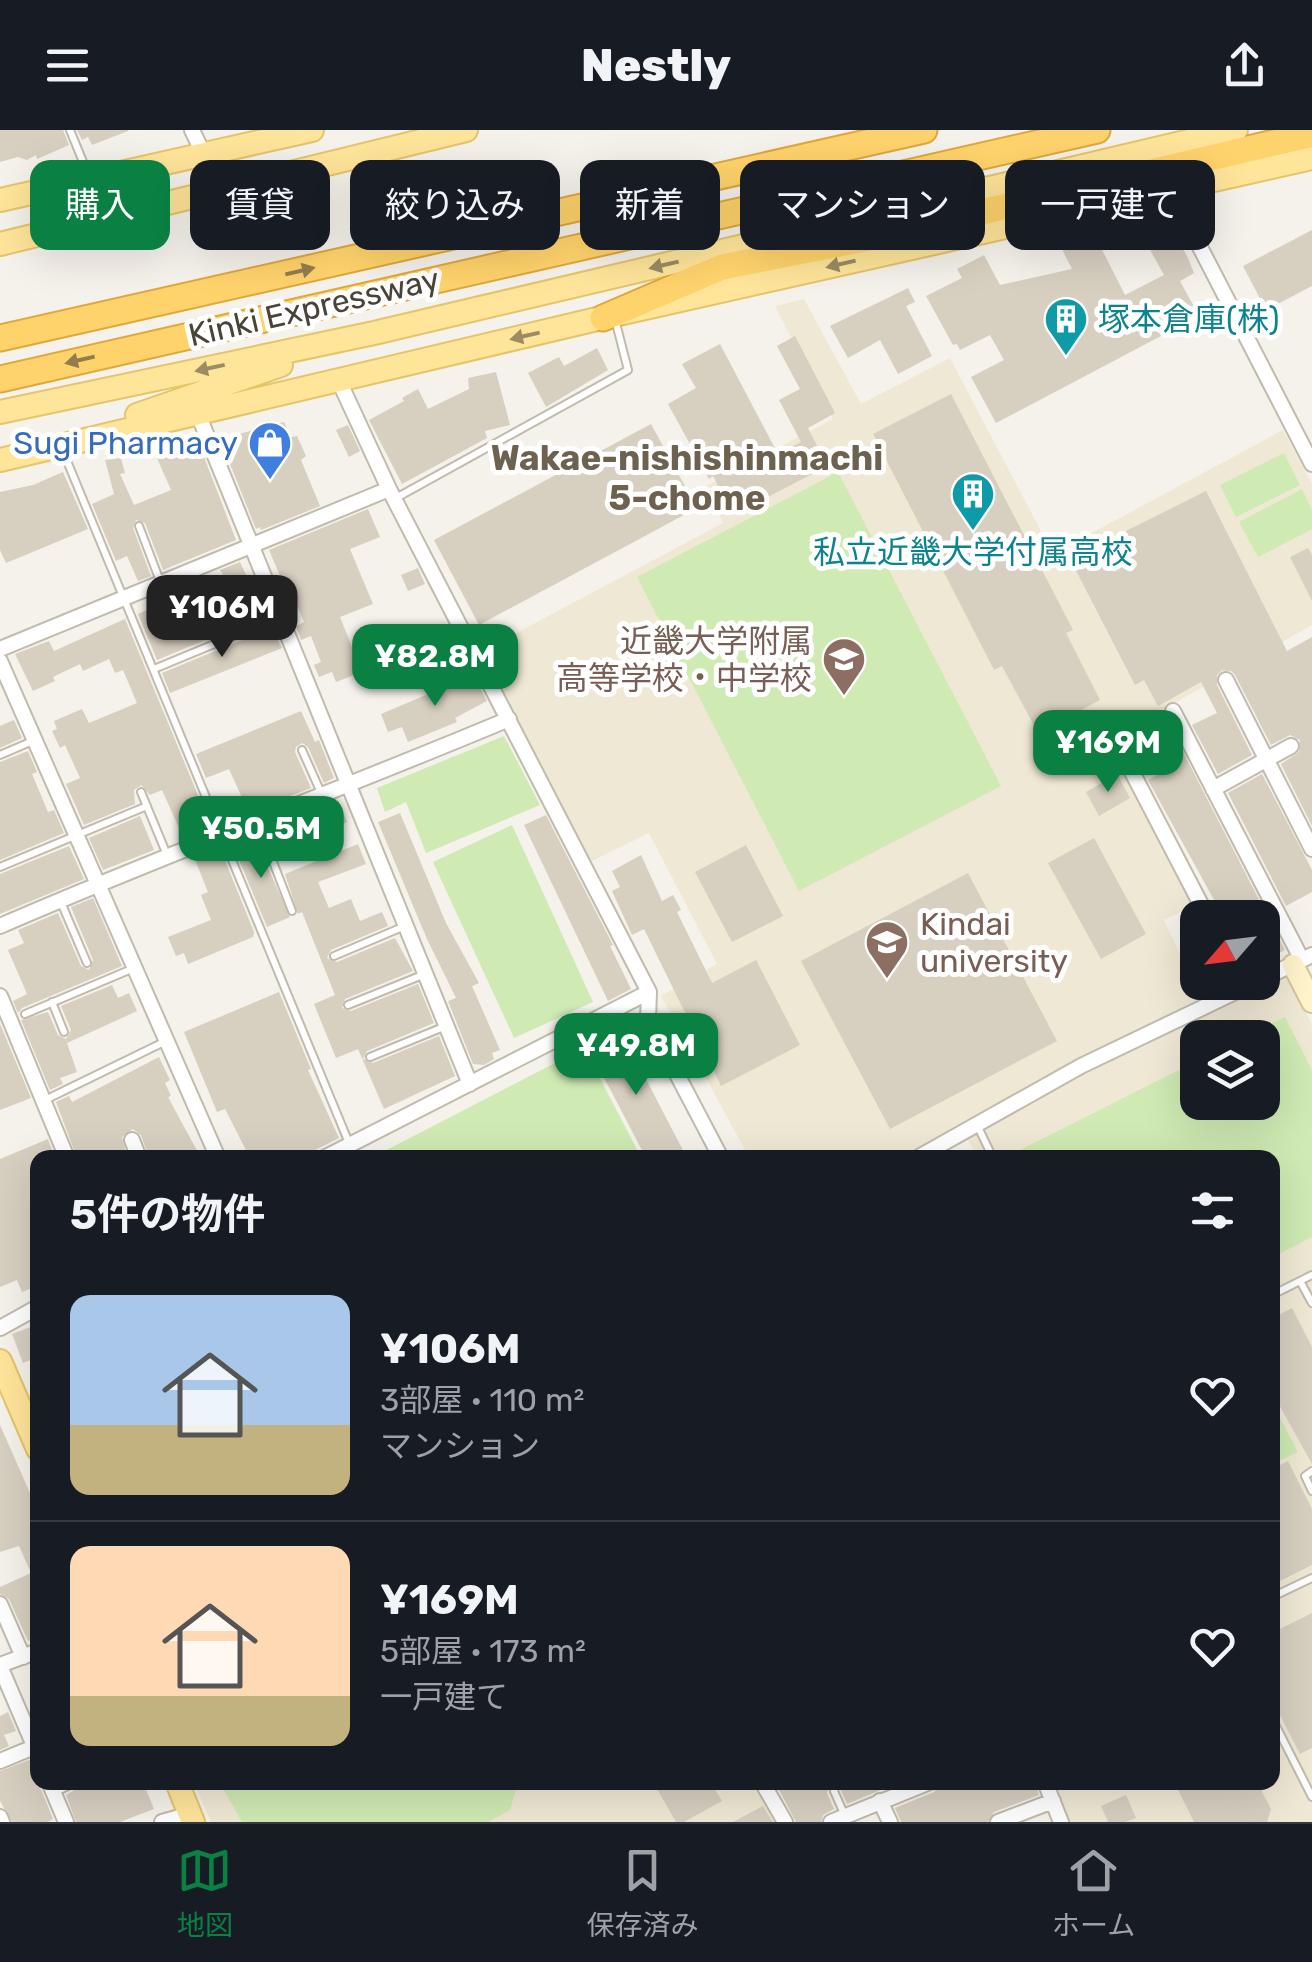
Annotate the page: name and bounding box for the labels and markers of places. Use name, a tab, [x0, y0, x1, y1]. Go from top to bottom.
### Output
building icon: 塚本倉庫(株)	[1043, 296, 1089, 357]
place label: 塚本倉庫(株)	[1098, 300, 1280, 338]
shop icon: Sugi Pharmacy	[247, 420, 293, 481]
place label: Sugi Pharmacy	[13, 424, 238, 462]
building icon: 私立近畿大学付属高校	[950, 471, 996, 532]
place label: 私立近畿大学付属高校	[813, 533, 1133, 571]
pin: ¥106M	[152, 575, 292, 660]
place label: 近畿大学附属 高等学校・中学校	[556, 622, 812, 697]
pin: ¥82.8M	[354, 624, 516, 709]
school or university icon: 近畿大学附属 高等学校・中学校	[821, 636, 867, 697]
pin: ¥169M	[1038, 710, 1178, 795]
pin: ¥50.5M	[180, 796, 342, 881]
place label: Kindai university	[920, 905, 1068, 980]
school or university icon: Kindai university	[864, 919, 910, 980]
pin: ¥49.8M	[555, 1013, 717, 1098]

